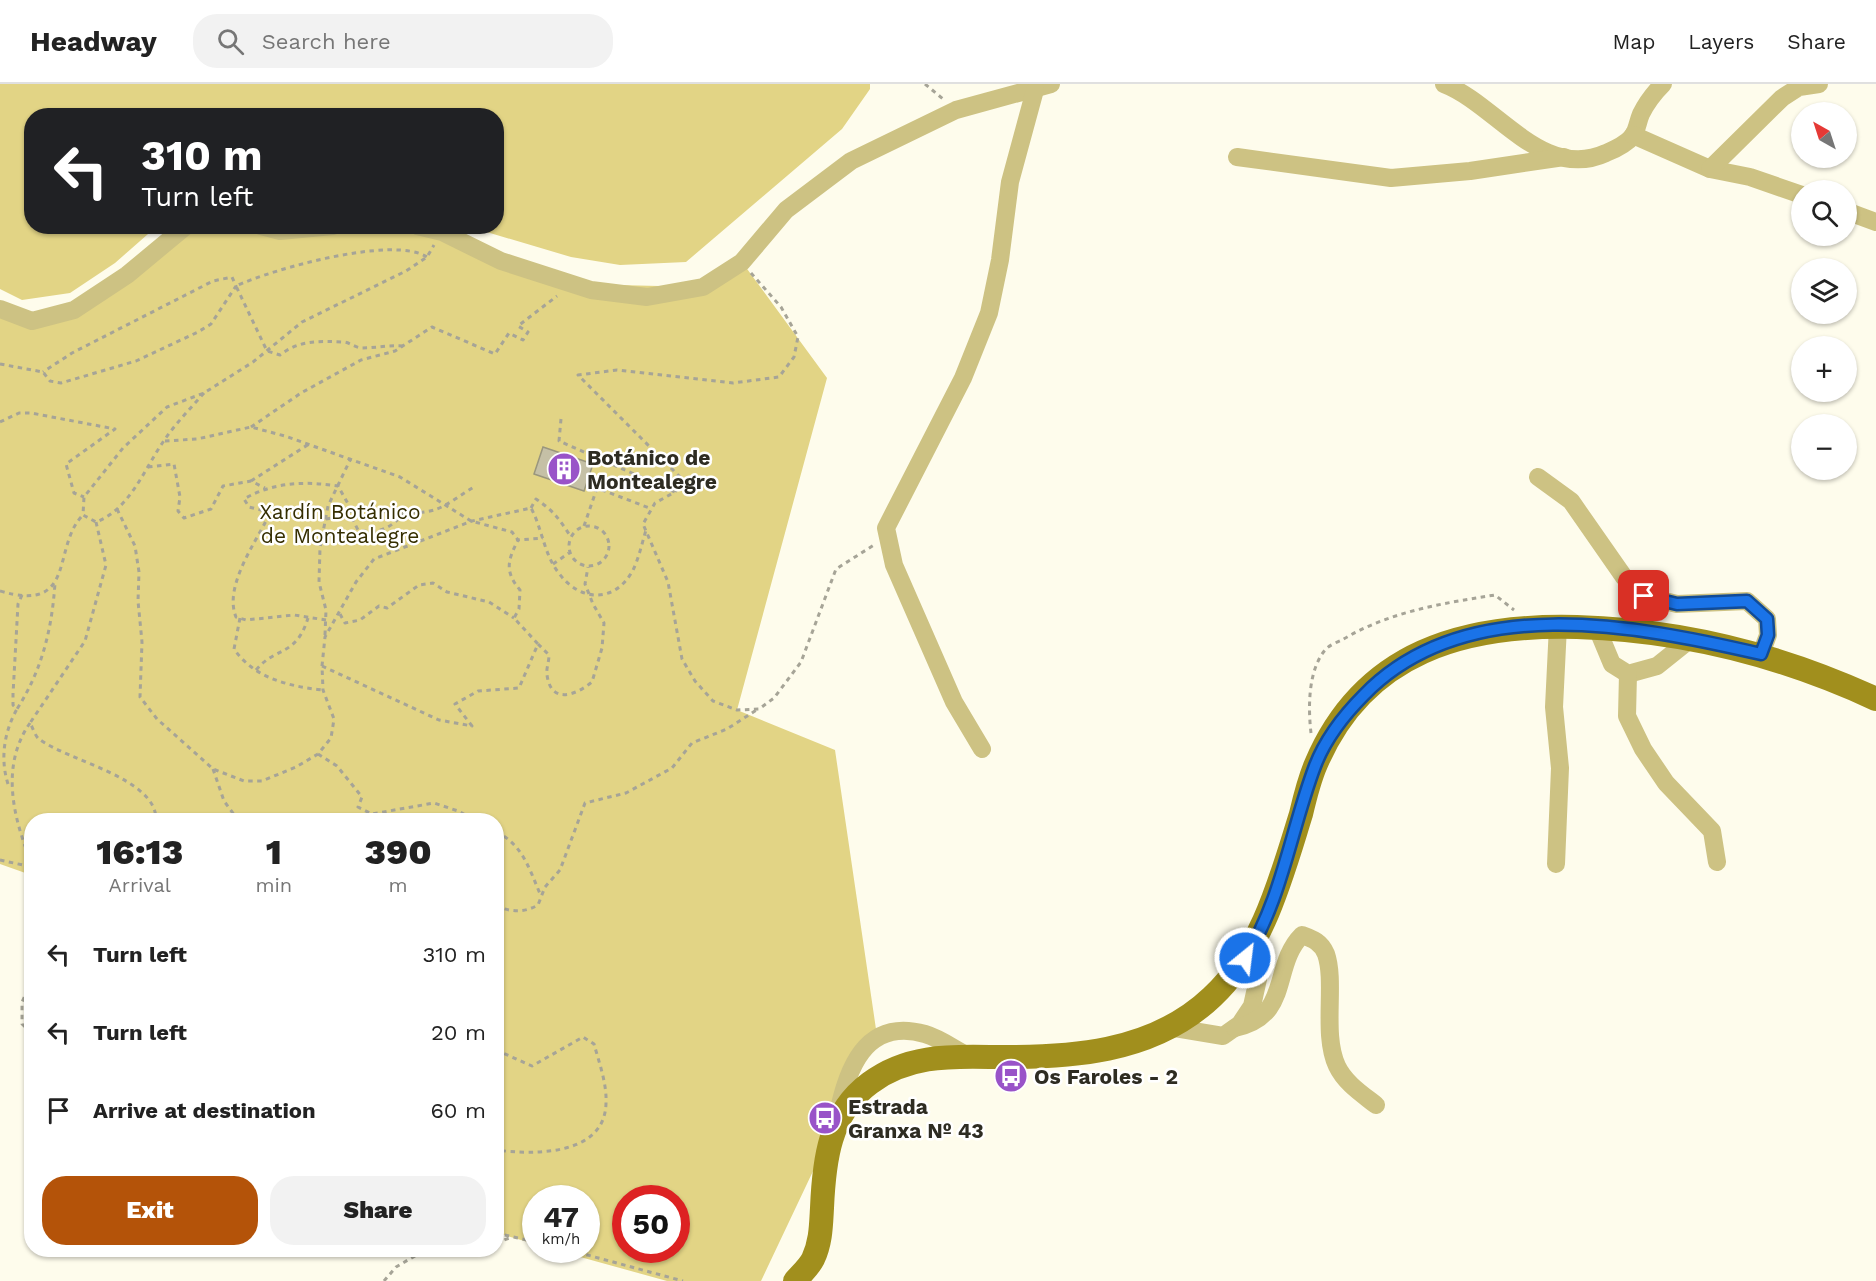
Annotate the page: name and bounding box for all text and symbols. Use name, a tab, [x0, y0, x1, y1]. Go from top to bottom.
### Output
search box	[193, 14, 613, 68]
text: Headway	[30, 25, 157, 58]
icon: search	[214, 25, 247, 58]
text: Search here	[262, 29, 391, 54]
text: Map	[1612, 29, 1655, 54]
text: Layers	[1688, 29, 1754, 54]
text: Share	[1787, 29, 1846, 54]
north arrow	[1791, 102, 1857, 168]
map controls	[1791, 102, 1857, 480]
text: 310 m	[141, 131, 263, 180]
icon: left	[42, 132, 120, 210]
button: search	[1791, 180, 1857, 246]
text: Turn left	[141, 181, 253, 213]
button: layers	[1791, 258, 1857, 324]
button: +	[1791, 336, 1857, 402]
button: −	[1791, 414, 1857, 480]
place label: Botánico de Montealegre	[587, 445, 717, 494]
building icon: Botánico de Montealegre	[546, 451, 582, 487]
park label: Xardín Botánico de Montealegre	[259, 499, 421, 548]
pin	[1618, 570, 1669, 621]
icon: arrive	[1627, 579, 1660, 612]
text: 16:13	[96, 831, 183, 873]
text: 1	[266, 831, 282, 873]
text: 390	[365, 831, 432, 873]
text: Arrival	[109, 873, 171, 897]
text: min	[255, 873, 292, 897]
text: m	[389, 873, 408, 897]
position arrow	[1213, 926, 1277, 990]
icon: left	[42, 938, 75, 971]
text: Turn left	[93, 942, 187, 967]
text: 310 m	[422, 942, 486, 967]
icon: left	[42, 1016, 75, 1049]
text: Turn left	[93, 1020, 187, 1045]
text: 20 m	[431, 1020, 486, 1045]
bus stop icon: Os Faroles - 2	[993, 1058, 1029, 1094]
place label: Os Faroles - 2	[1034, 1064, 1178, 1089]
icon: arrive	[42, 1094, 75, 1127]
place label: Estrada Granxa Nº 43	[848, 1094, 984, 1143]
text: Arrive at destination	[93, 1098, 316, 1123]
text: 60 m	[430, 1098, 486, 1123]
bus stop icon: Estrada Granxa Nº 43	[807, 1100, 843, 1136]
button: Exit	[42, 1176, 258, 1245]
button: Share	[270, 1176, 486, 1245]
speed limit sign: 50	[612, 1185, 690, 1263]
text: 47	[543, 1199, 579, 1234]
text: km/h	[542, 1230, 580, 1248]

